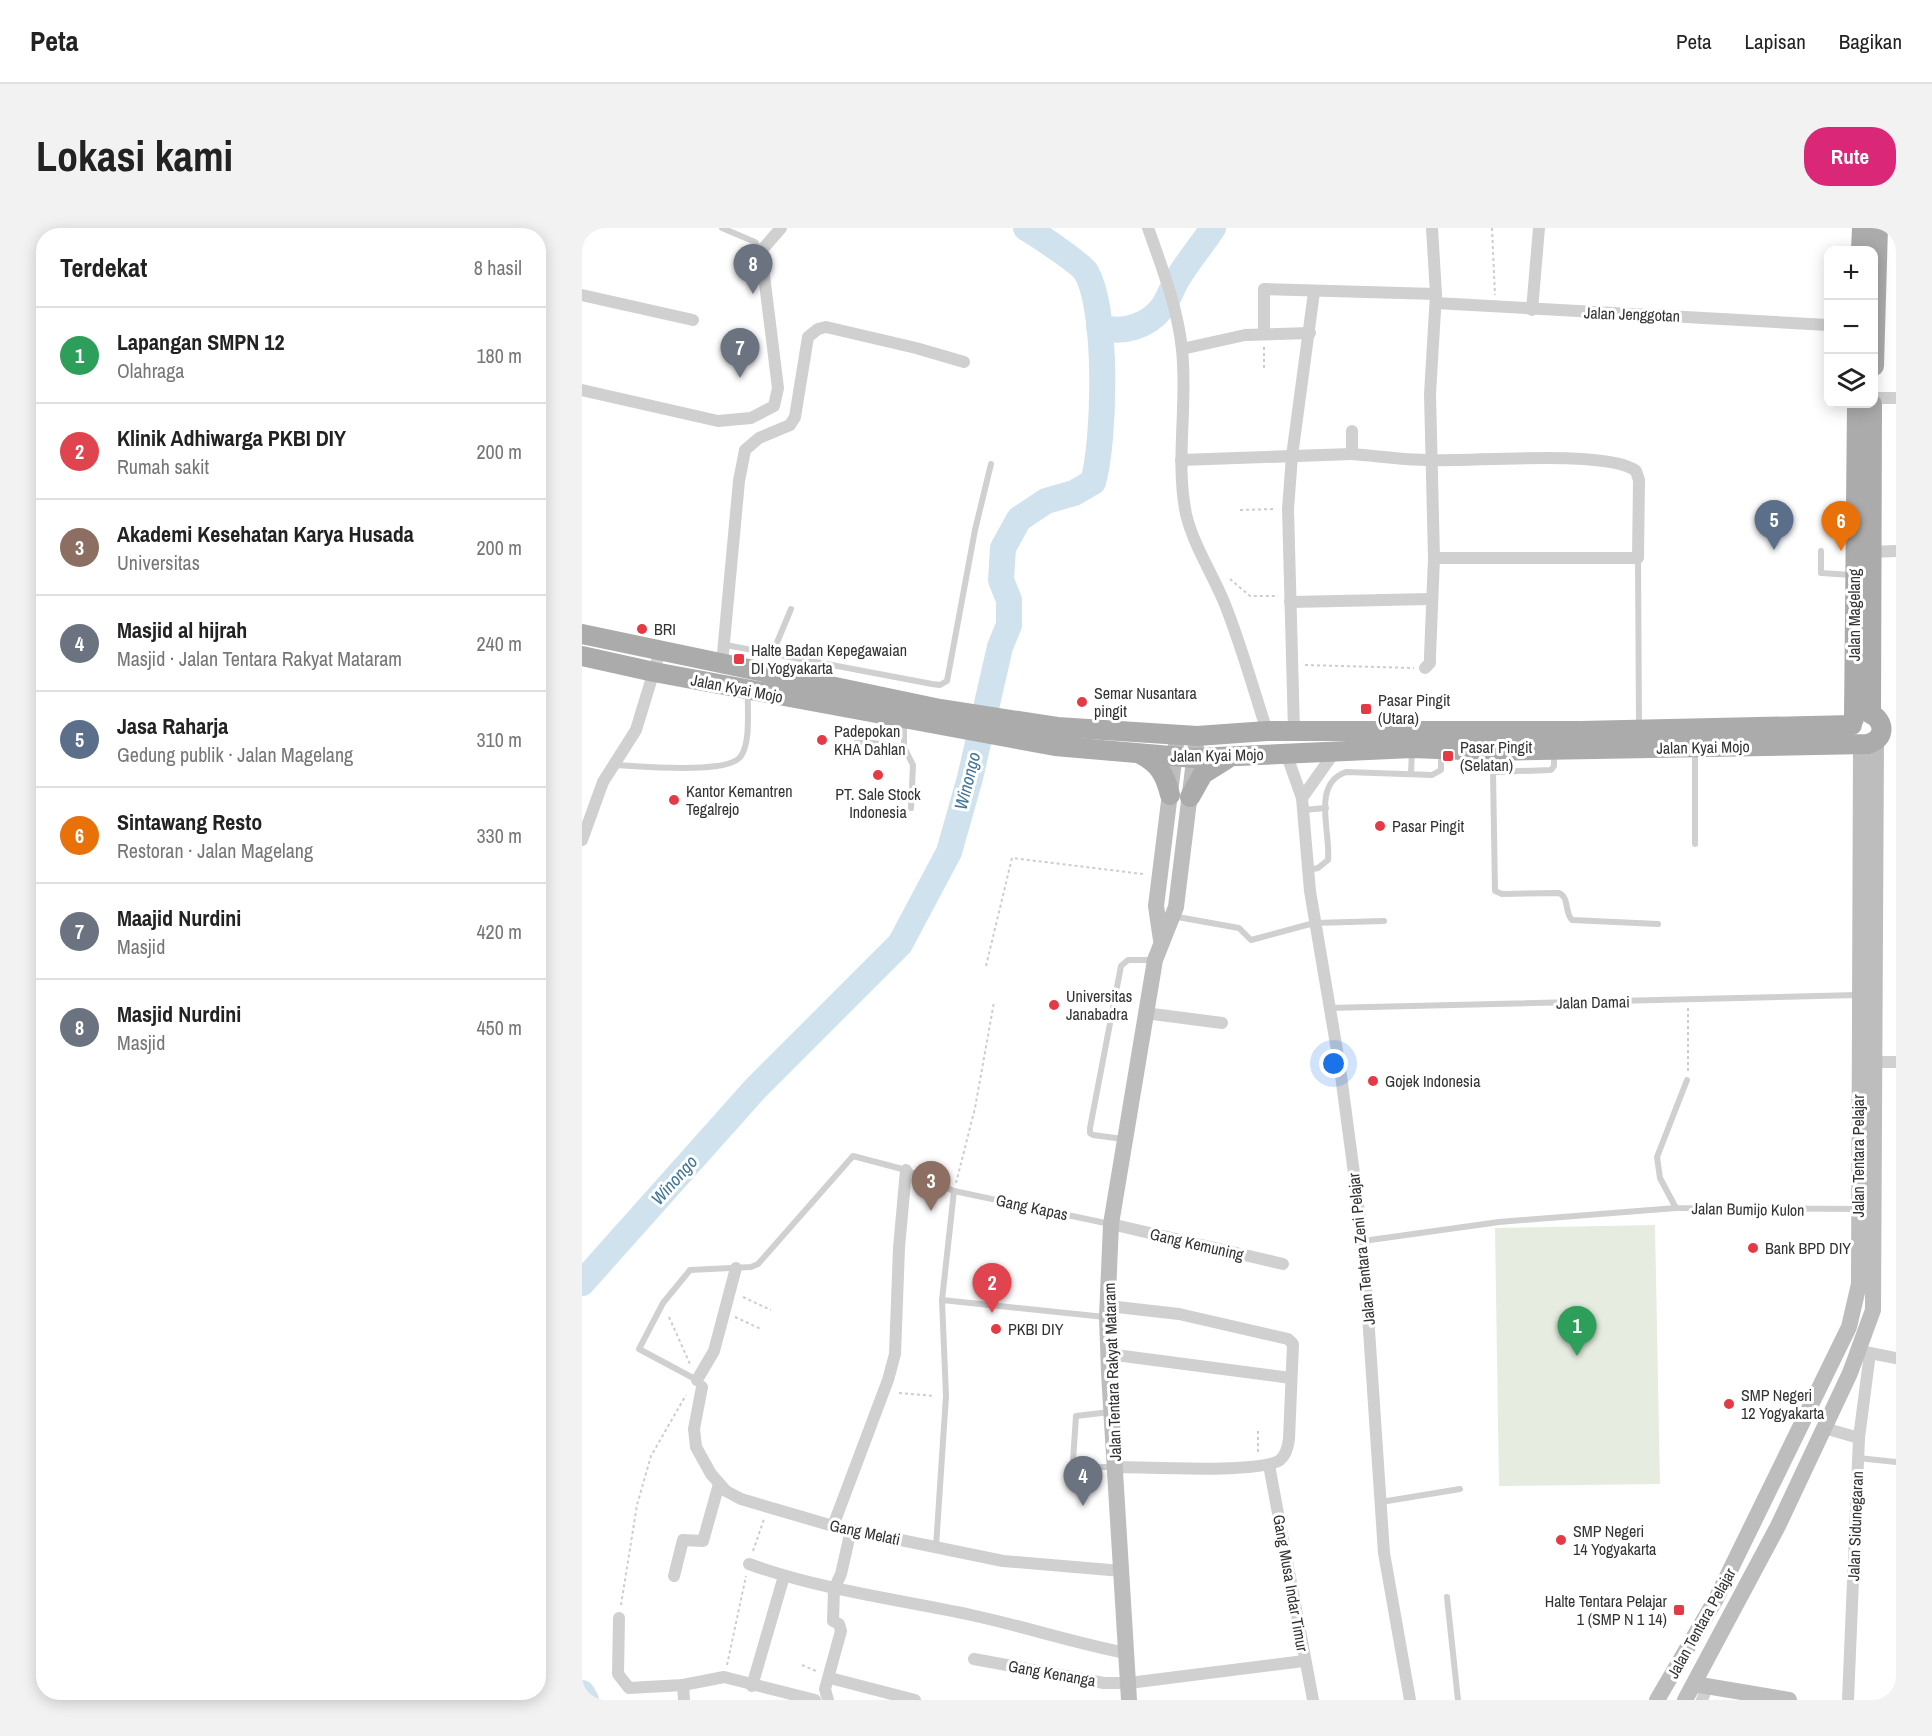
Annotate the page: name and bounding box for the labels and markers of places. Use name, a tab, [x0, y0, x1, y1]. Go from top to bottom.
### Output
pin: 8	[734, 244, 772, 294]
pin: 7	[720, 328, 760, 378]
pin: 5	[1754, 500, 1794, 550]
pin: 6	[1822, 502, 1860, 551]
place label: BRI	[654, 618, 676, 640]
marker: BRI	[635, 622, 649, 636]
place label: Halte Badan Kepegawaian DI Yogyakarta	[751, 639, 907, 679]
marker: Halte Badan Kepegawaian DI Yogyakarta	[732, 652, 746, 666]
place label: Semar Nusantara pingit	[1094, 682, 1198, 722]
place label: Pasar Pingit (Utara)	[1378, 689, 1451, 729]
marker: Semar Nusantara pingit	[1075, 695, 1089, 709]
marker: Pasar Pingit (Utara)	[1359, 702, 1373, 716]
place label: Padepokan KHA Dahlan	[834, 720, 905, 760]
marker: Padepokan KHA Dahlan	[815, 733, 829, 747]
place label: Pasar Pingit (Selatan)	[1460, 736, 1533, 776]
marker: Pasar Pingit (Selatan)	[1441, 749, 1455, 763]
marker: PT. Sale Stock Indonesia	[871, 768, 885, 782]
place label: Kantor Kemantren Tegalrejo	[686, 780, 792, 820]
place label: PT. Sale Stock Indonesia	[835, 783, 921, 823]
marker: Kantor Kemantren Tegalrejo	[667, 793, 681, 807]
place label: Pasar Pingit	[1392, 815, 1465, 837]
marker: Pasar Pingit	[1373, 819, 1387, 833]
place label: Universitas Janabadra	[1066, 985, 1132, 1025]
marker: Universitas Janabadra	[1047, 998, 1061, 1012]
place label: Gojek Indonesia	[1385, 1070, 1481, 1092]
marker: Gojek Indonesia	[1366, 1074, 1380, 1088]
pin: 3	[912, 1162, 950, 1211]
place label: Bank BPD DIY	[1765, 1237, 1851, 1259]
marker: Bank BPD DIY	[1746, 1241, 1760, 1255]
pin: 2	[972, 1264, 1012, 1313]
pin: 1	[1558, 1306, 1596, 1356]
place label: PKBI DIY	[1008, 1318, 1064, 1340]
marker: PKBI DIY	[989, 1322, 1003, 1336]
place label: SMP Negeri 12 Yogyakarta	[1741, 1384, 1825, 1424]
marker: SMP Negeri 12 Yogyakarta	[1722, 1397, 1736, 1411]
pin: 4	[1064, 1456, 1102, 1506]
place label: SMP Negeri 14 Yogyakarta	[1573, 1520, 1657, 1560]
marker: SMP Negeri 14 Yogyakarta	[1554, 1533, 1568, 1547]
place label: Halte Tentara Pelajar 1 (SMP N 1 14)	[1545, 1590, 1668, 1630]
marker: Halte Tentara Pelajar 1 (SMP N 1 14)	[1672, 1603, 1686, 1617]

